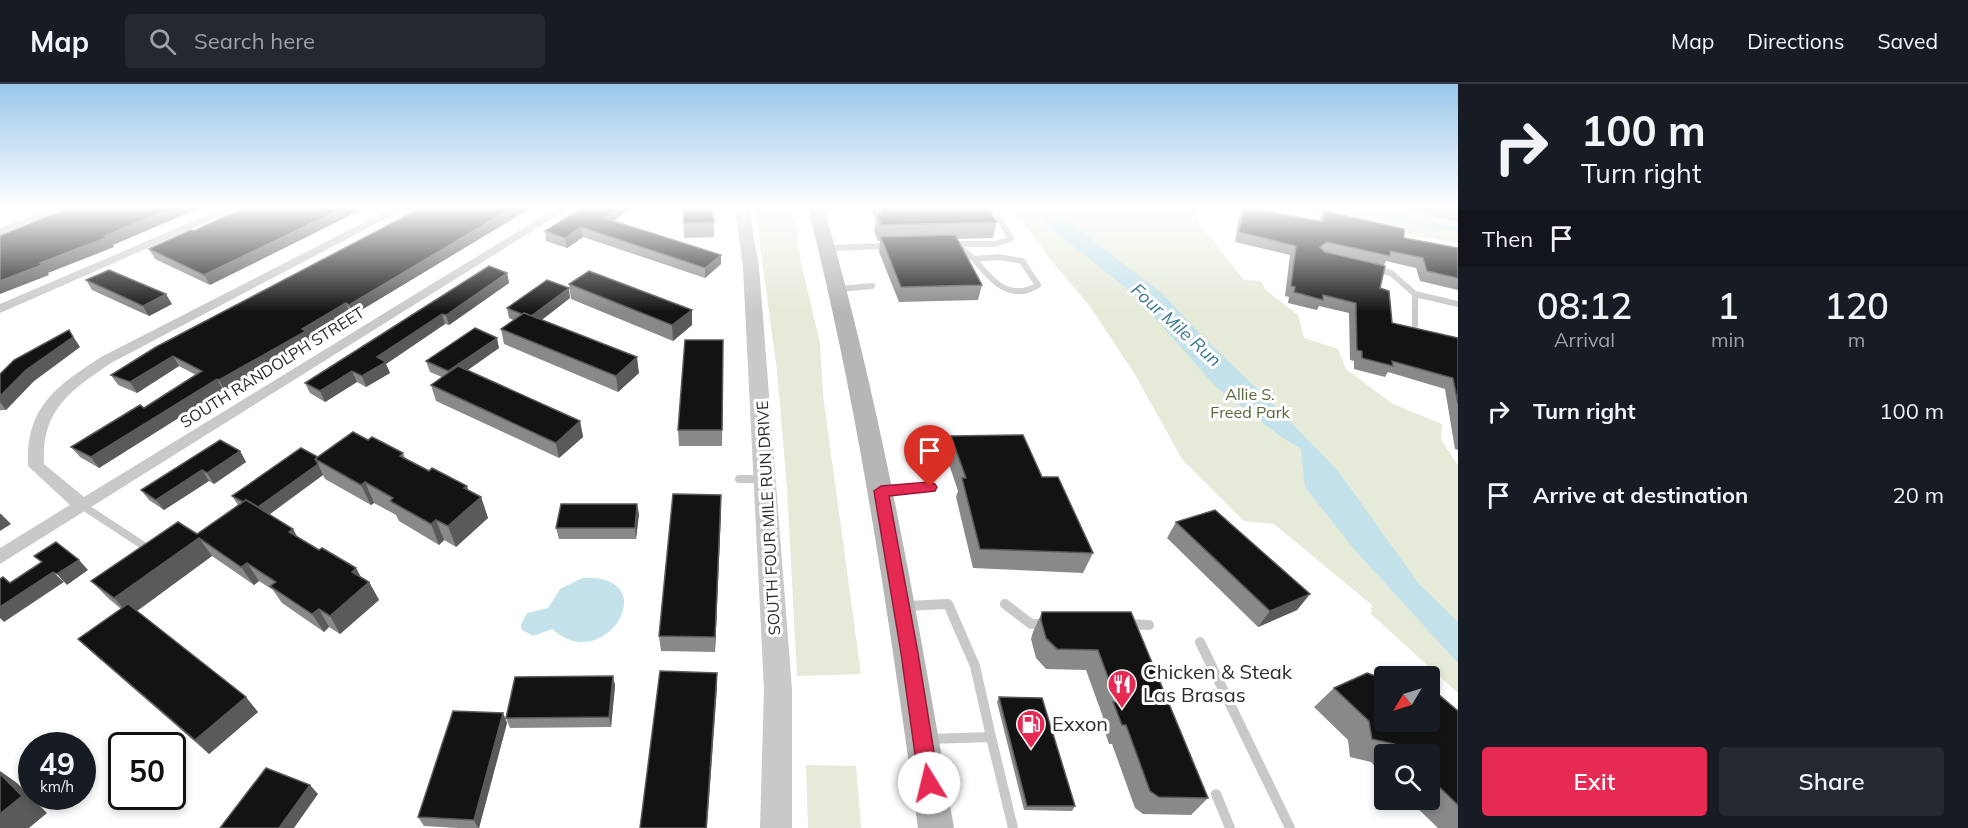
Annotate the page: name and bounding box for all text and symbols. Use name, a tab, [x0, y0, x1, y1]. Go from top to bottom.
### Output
search box	[125, 14, 545, 68]
text: Map	[30, 24, 89, 59]
icon: search	[146, 25, 179, 58]
text: Search here	[194, 27, 315, 55]
text: Map	[1671, 28, 1714, 54]
text: Directions	[1747, 28, 1844, 54]
text: Saved	[1877, 28, 1938, 54]
text: 100 m	[1581, 104, 1706, 157]
icon: right	[1482, 108, 1560, 186]
text: Turn right	[1581, 156, 1701, 190]
icon: arrive	[1545, 222, 1578, 255]
text: Then	[1482, 225, 1533, 253]
water label: Four Mile Run	[1126, 278, 1226, 371]
text: 08:12	[1537, 283, 1632, 328]
text: 1	[1717, 283, 1739, 328]
text: 120	[1824, 283, 1889, 328]
street label: SOUTH RANDOLPH STREET	[176, 302, 368, 432]
text: Arrival	[1554, 327, 1615, 352]
text: min	[1711, 327, 1745, 352]
text: m	[1848, 327, 1865, 352]
park label: Allie S. Freed Park	[1210, 384, 1290, 422]
icon: right	[1482, 395, 1515, 428]
text: Turn right	[1533, 397, 1636, 425]
text: 100 m	[1879, 397, 1944, 425]
street label: SOUTH FOUR MILE RUN DRIVE	[752, 400, 784, 636]
pin	[904, 425, 955, 487]
icon: arrive	[913, 434, 946, 467]
icon: arrive	[1482, 479, 1515, 512]
text: Arrive at destination	[1533, 481, 1748, 509]
text: 20 m	[1893, 481, 1944, 509]
place label: Chicken & Steak Las Brasas	[1143, 659, 1293, 707]
north arrow	[1374, 666, 1440, 732]
map controls	[1374, 666, 1440, 810]
restaurant icon: Chicken & Steak Las Brasas	[1106, 668, 1138, 710]
fuel station icon: Exxon	[1015, 708, 1047, 750]
place label: Exxon	[1052, 711, 1108, 736]
speed limit sign: 50	[108, 732, 186, 810]
button: search	[1374, 744, 1440, 810]
text: 49	[39, 745, 75, 783]
button: Exit	[1482, 747, 1707, 816]
button: Share	[1719, 747, 1944, 816]
position arrow	[897, 751, 961, 815]
text: km/h	[40, 777, 74, 796]

